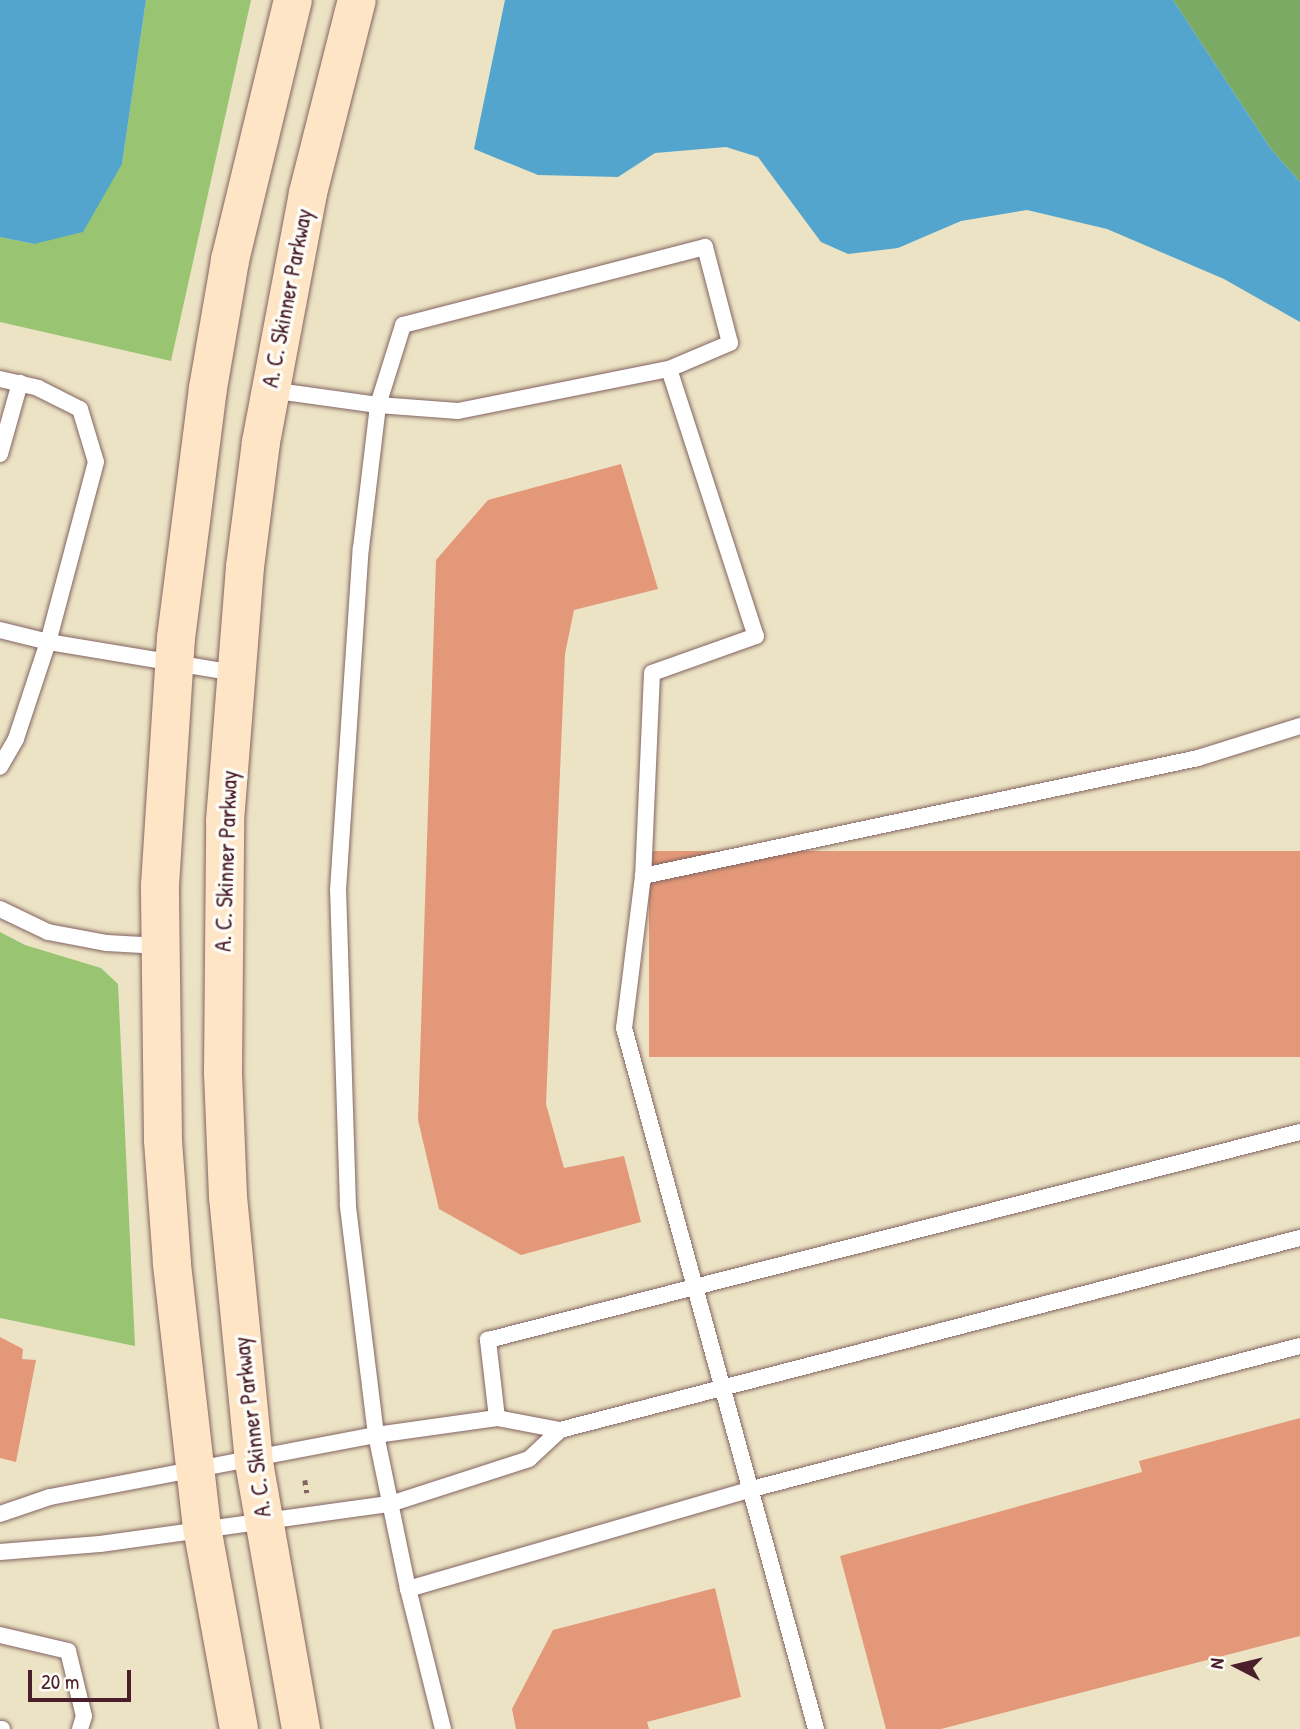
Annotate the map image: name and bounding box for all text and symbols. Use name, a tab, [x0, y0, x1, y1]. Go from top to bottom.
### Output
street label: A. C. Skinner Parkway	[256, 206, 318, 390]
street label: A. C. Skinner Parkway	[209, 770, 243, 952]
street label: A. C. Skinner Parkway	[227, 1335, 277, 1519]
north arrow	[1202, 1631, 1272, 1701]
scale bar	[32, 1656, 135, 1700]
text: N	[1203, 1657, 1230, 1670]
text: 20 m	[41, 1667, 79, 1696]

